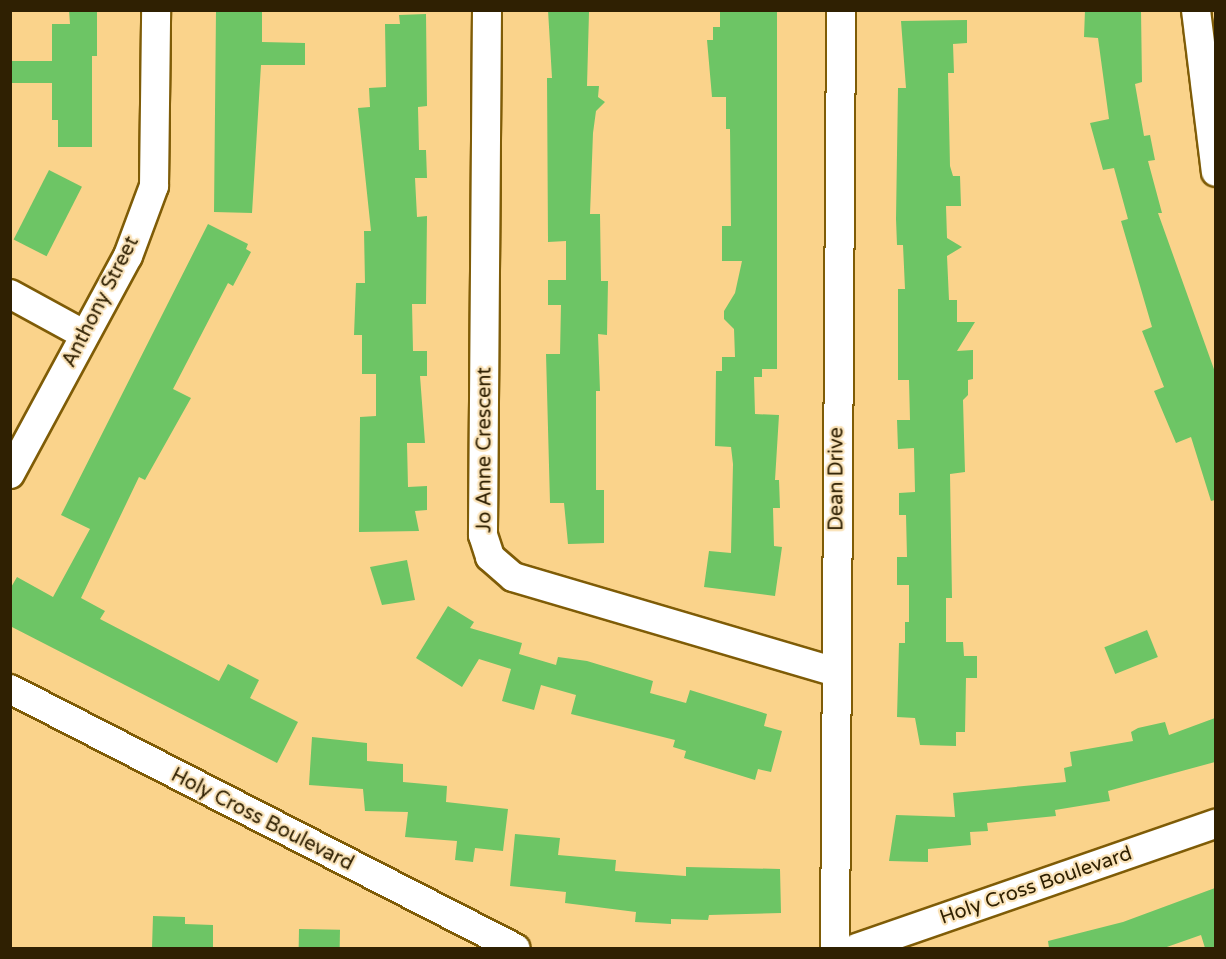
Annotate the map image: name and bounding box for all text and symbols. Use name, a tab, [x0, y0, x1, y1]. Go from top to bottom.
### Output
street label: Anthony Street	[58, 232, 144, 372]
street label: Jo Anne Crescent	[473, 367, 497, 533]
street label: Dean Drive	[825, 427, 849, 531]
street label: Holy Cross Boulevard	[167, 764, 357, 876]
street label: Holy Cross Boulevard	[937, 842, 1135, 930]

